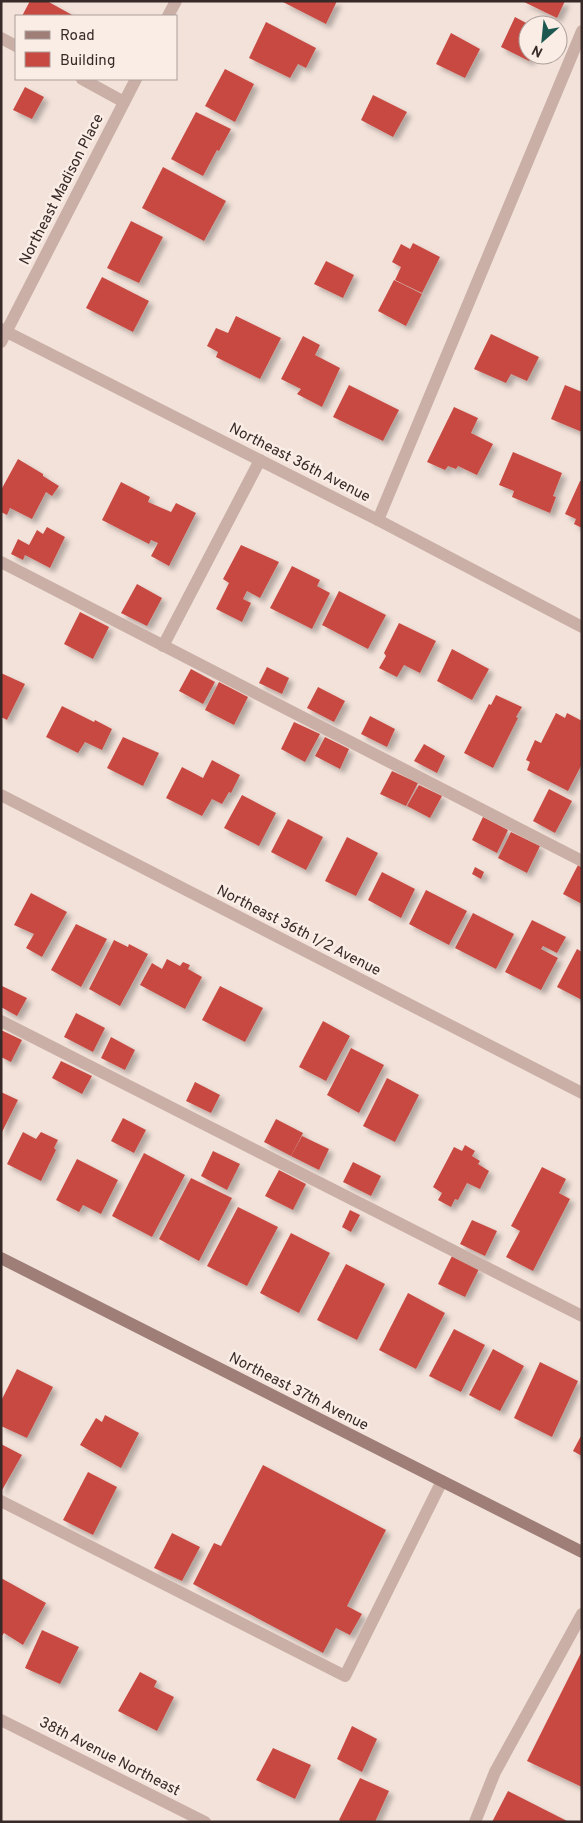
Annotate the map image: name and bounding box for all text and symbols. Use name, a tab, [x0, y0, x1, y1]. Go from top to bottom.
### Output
legend	[15, 15, 178, 80]
north arrow	[518, 15, 568, 65]
text: Road	[60, 27, 95, 46]
text: N	[529, 40, 546, 60]
text: Building	[60, 52, 115, 71]
street label: Northeast Madison Place	[16, 111, 109, 269]
street label: Northeast 36th Avenue	[226, 419, 373, 507]
street label: Northeast 36th 1/2 Avenue	[213, 882, 384, 981]
street label: Northeast 37th Avenue	[225, 1349, 371, 1436]
street label: 38th Avenue Northeast	[36, 1713, 183, 1801]

